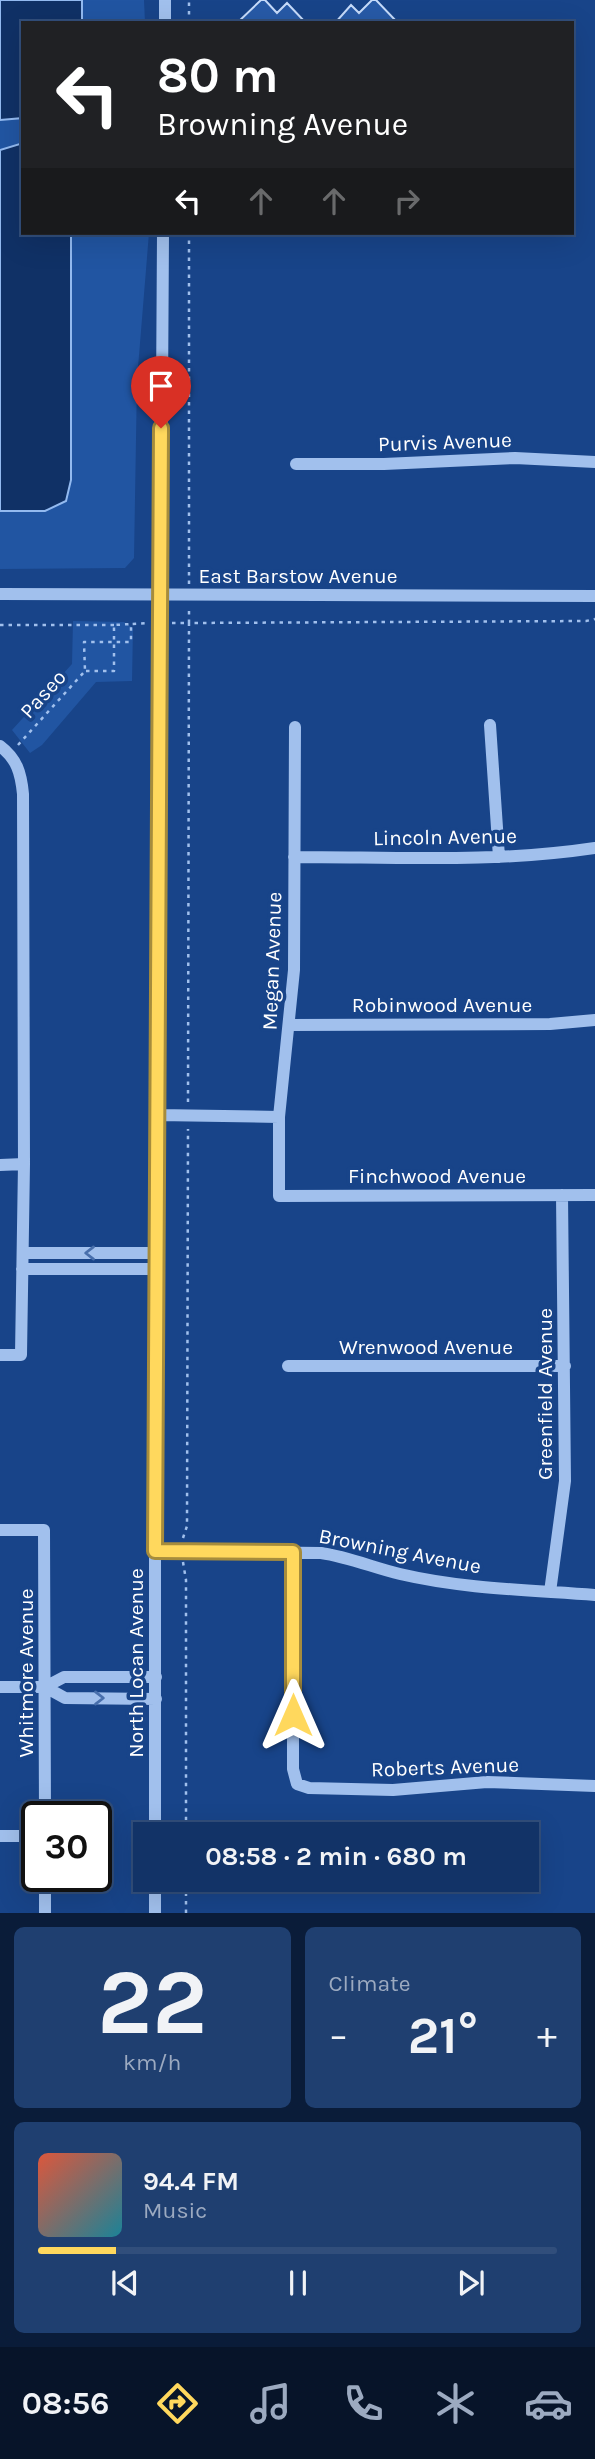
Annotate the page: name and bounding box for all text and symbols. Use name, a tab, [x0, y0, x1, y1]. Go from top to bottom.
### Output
text: 80 m	[157, 47, 279, 104]
icon: left	[42, 49, 133, 140]
text: Browning Avenue	[157, 106, 408, 143]
icon: left	[169, 182, 207, 220]
icon: ahead	[242, 182, 280, 220]
icon: ahead	[315, 182, 353, 220]
icon: right	[388, 182, 426, 220]
pin	[131, 356, 191, 428]
icon: arrive	[142, 367, 180, 405]
street label: Purvis Avenue	[378, 428, 512, 456]
street label: East Barstow Avenue	[198, 564, 398, 588]
street label: Paseo	[15, 665, 71, 723]
street label: Lincoln Avenue	[373, 824, 517, 850]
street label: Megan Avenue	[258, 891, 286, 1031]
street label: Robinwood Avenue	[352, 993, 532, 1017]
street label: Finchwood Avenue	[348, 1164, 526, 1188]
one-way arrow	[84, 1245, 94, 1261]
street label: Greenfield Avenue	[533, 1308, 557, 1480]
street label: Wrenwood Avenue	[339, 1335, 513, 1359]
street label: Browning Avenue	[317, 1523, 483, 1579]
street label: North Locan Avenue	[124, 1568, 148, 1758]
street label: Whitmore Avenue	[14, 1588, 38, 1758]
position arrow	[256, 1678, 330, 1752]
one-way arrow	[94, 1690, 105, 1706]
street label: Roberts Avenue	[371, 1752, 519, 1782]
speed limit sign: 30	[21, 1801, 112, 1892]
text: 08:58 · 2 min · 680 m	[205, 1841, 467, 1872]
text: 22	[97, 1950, 207, 2056]
text: Climate	[329, 1970, 411, 1997]
text: 21°	[408, 2005, 478, 2066]
text: −	[329, 2013, 348, 2058]
text: +	[537, 2013, 557, 2058]
text: km/h	[123, 2049, 181, 2076]
text: 94.4 FM	[143, 2166, 239, 2197]
text: Music	[143, 2197, 207, 2224]
icon: previous	[106, 2264, 144, 2302]
icon: pause	[279, 2264, 317, 2302]
icon: next	[452, 2264, 490, 2302]
icon: directions	[153, 2379, 202, 2428]
icon: music	[246, 2379, 295, 2428]
icon: phone	[339, 2379, 388, 2428]
icon: climate	[431, 2379, 480, 2428]
icon: car	[524, 2379, 573, 2428]
text: 08:56	[22, 2385, 109, 2422]

